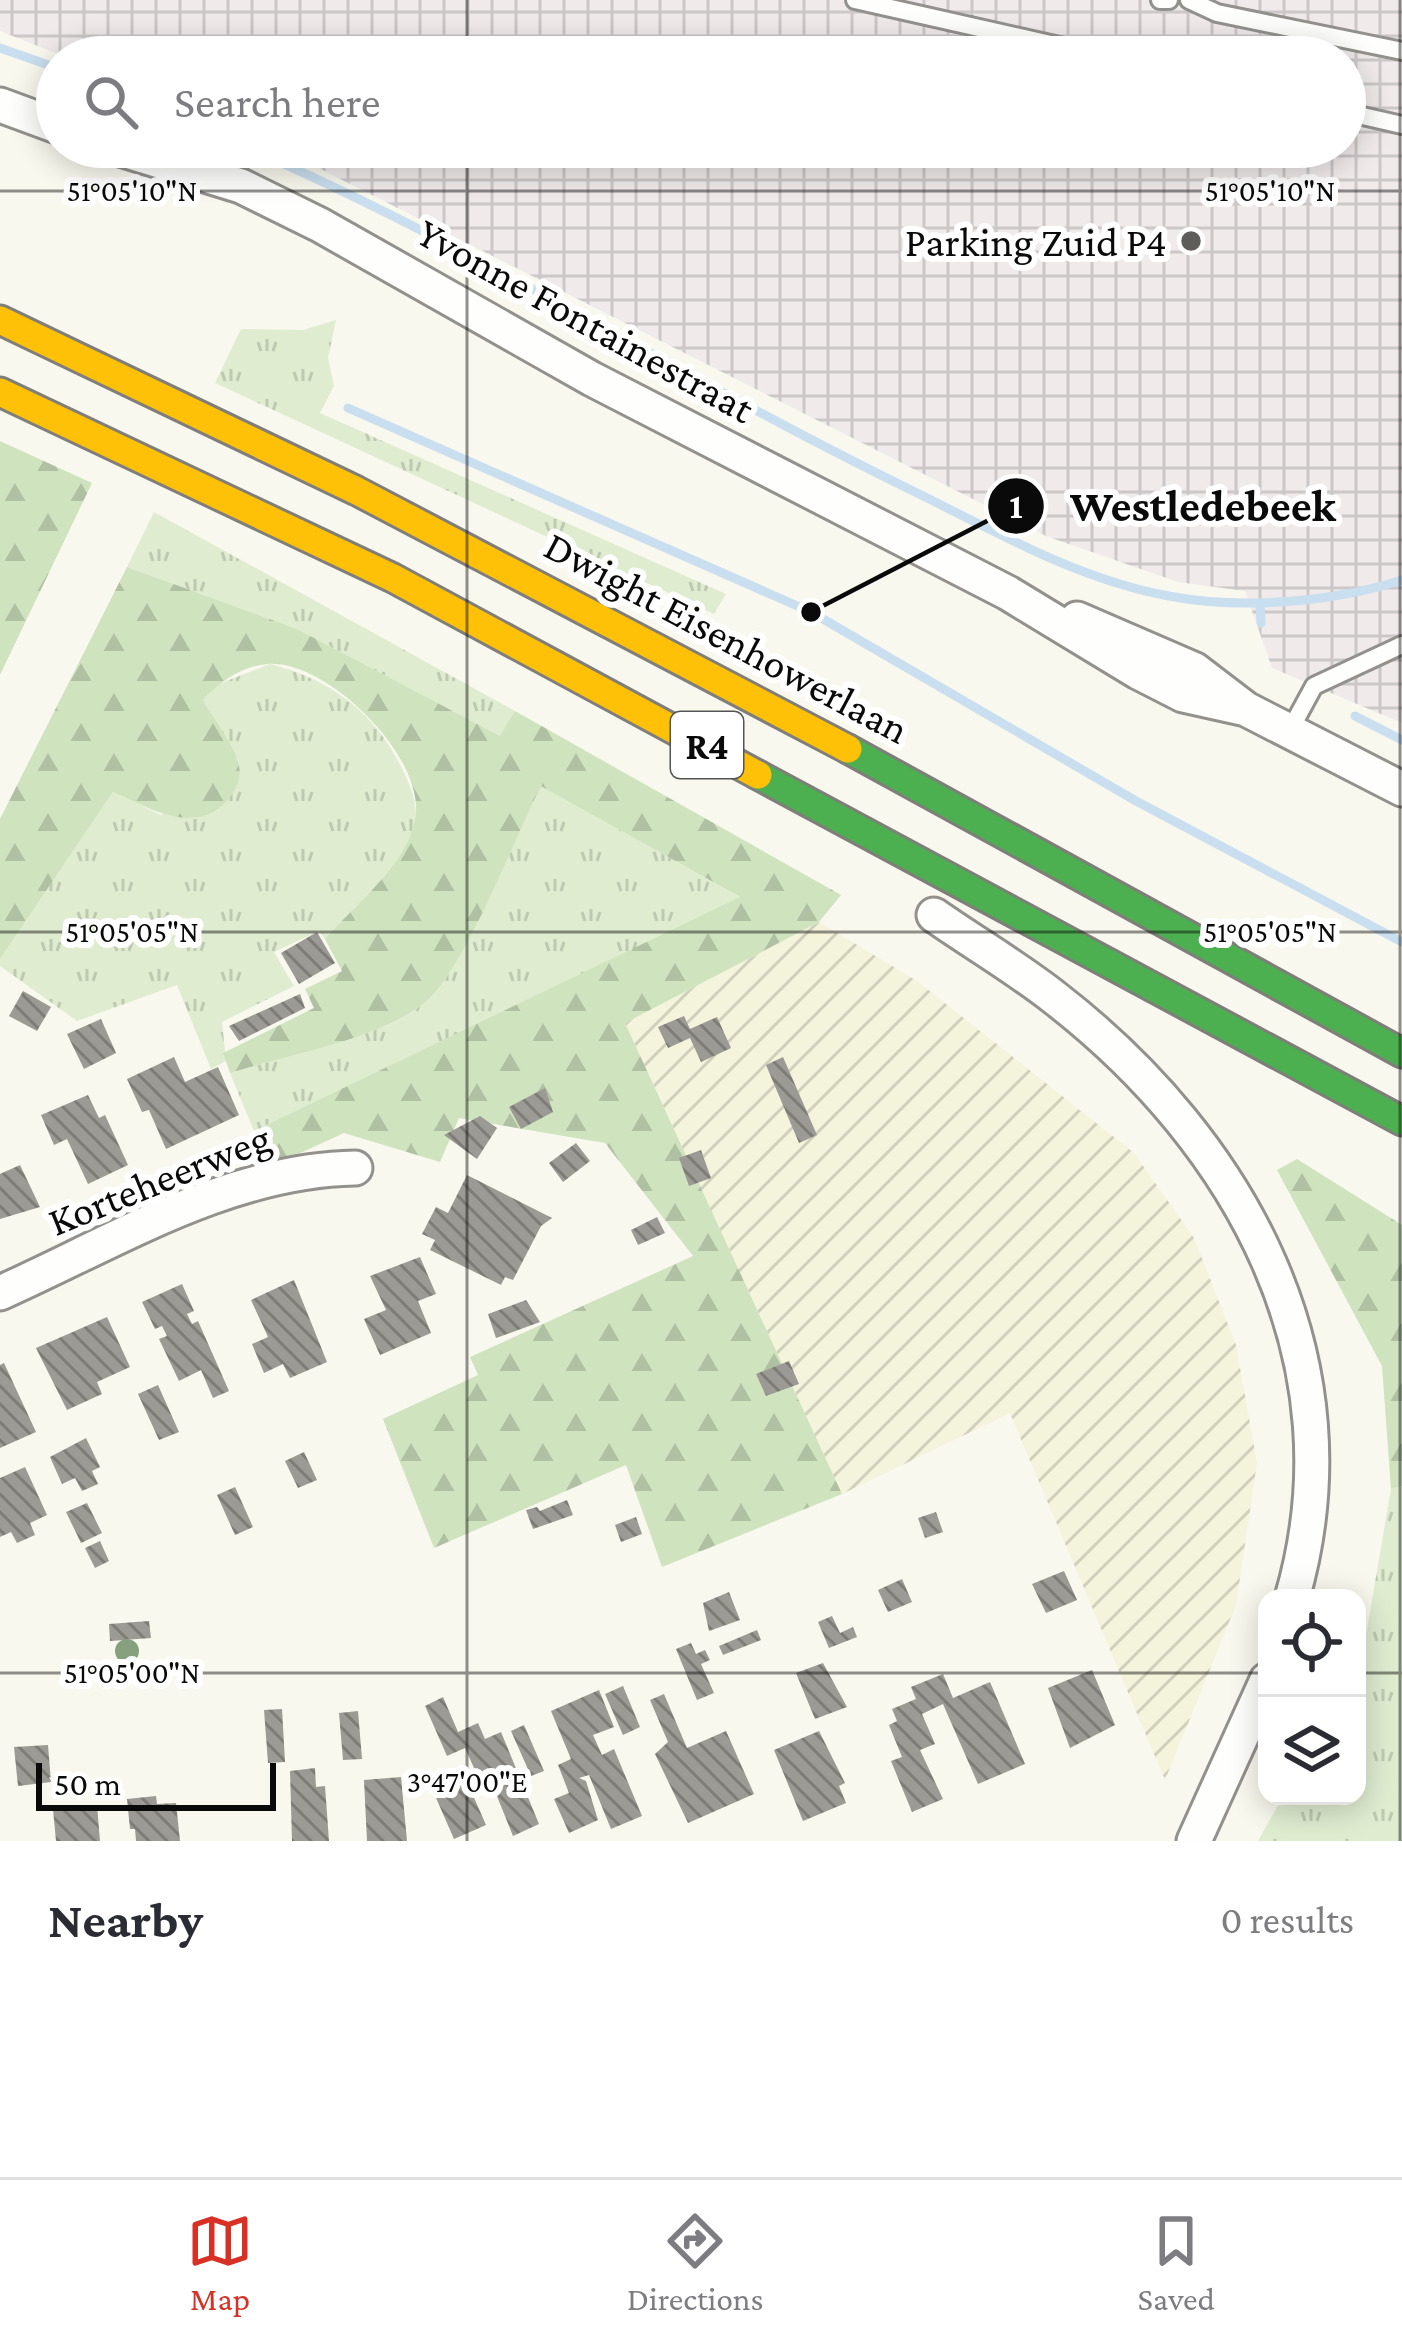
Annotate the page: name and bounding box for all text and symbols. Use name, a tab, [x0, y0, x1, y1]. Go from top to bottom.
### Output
search box	[36, 36, 1366, 168]
icon: search	[78, 69, 144, 135]
text: Search here	[174, 77, 381, 127]
text: 51°05'10"N	[67, 174, 197, 207]
text: 51°05'10"N	[1205, 174, 1335, 207]
street label: Yvonne Fontainestraat	[410, 208, 763, 433]
place label: Parking Zuid P4	[905, 218, 1167, 265]
marker: Parking Zuid P4	[1178, 228, 1204, 254]
callout: Westledebeek	[986, 465, 1360, 546]
text: Westledebeek	[1069, 481, 1337, 531]
text: 1	[1009, 486, 1023, 526]
street label: Dwight Eisenhowerlaan	[537, 521, 917, 753]
road number: R4	[671, 712, 743, 778]
text: 51°05'05"N	[65, 915, 199, 948]
text: 51°05'05"N	[1203, 915, 1337, 948]
street label: Korteheerweg	[41, 1113, 277, 1245]
map controls	[1258, 1589, 1366, 1805]
button: locate	[1258, 1589, 1366, 1697]
text: 51°05'00"N	[64, 1656, 200, 1689]
button: layers	[1258, 1697, 1366, 1805]
scale bar	[36, 1757, 276, 1810]
text: 50 m	[54, 1765, 121, 1802]
text: 3°47'00"E	[407, 1765, 527, 1798]
text: Nearby	[48, 1891, 203, 1948]
text: 0 results	[1220, 1898, 1354, 1941]
tab: Map	[187, 2208, 253, 2317]
tab: Directions	[627, 2208, 764, 2317]
tab: Saved	[1138, 2208, 1215, 2317]

